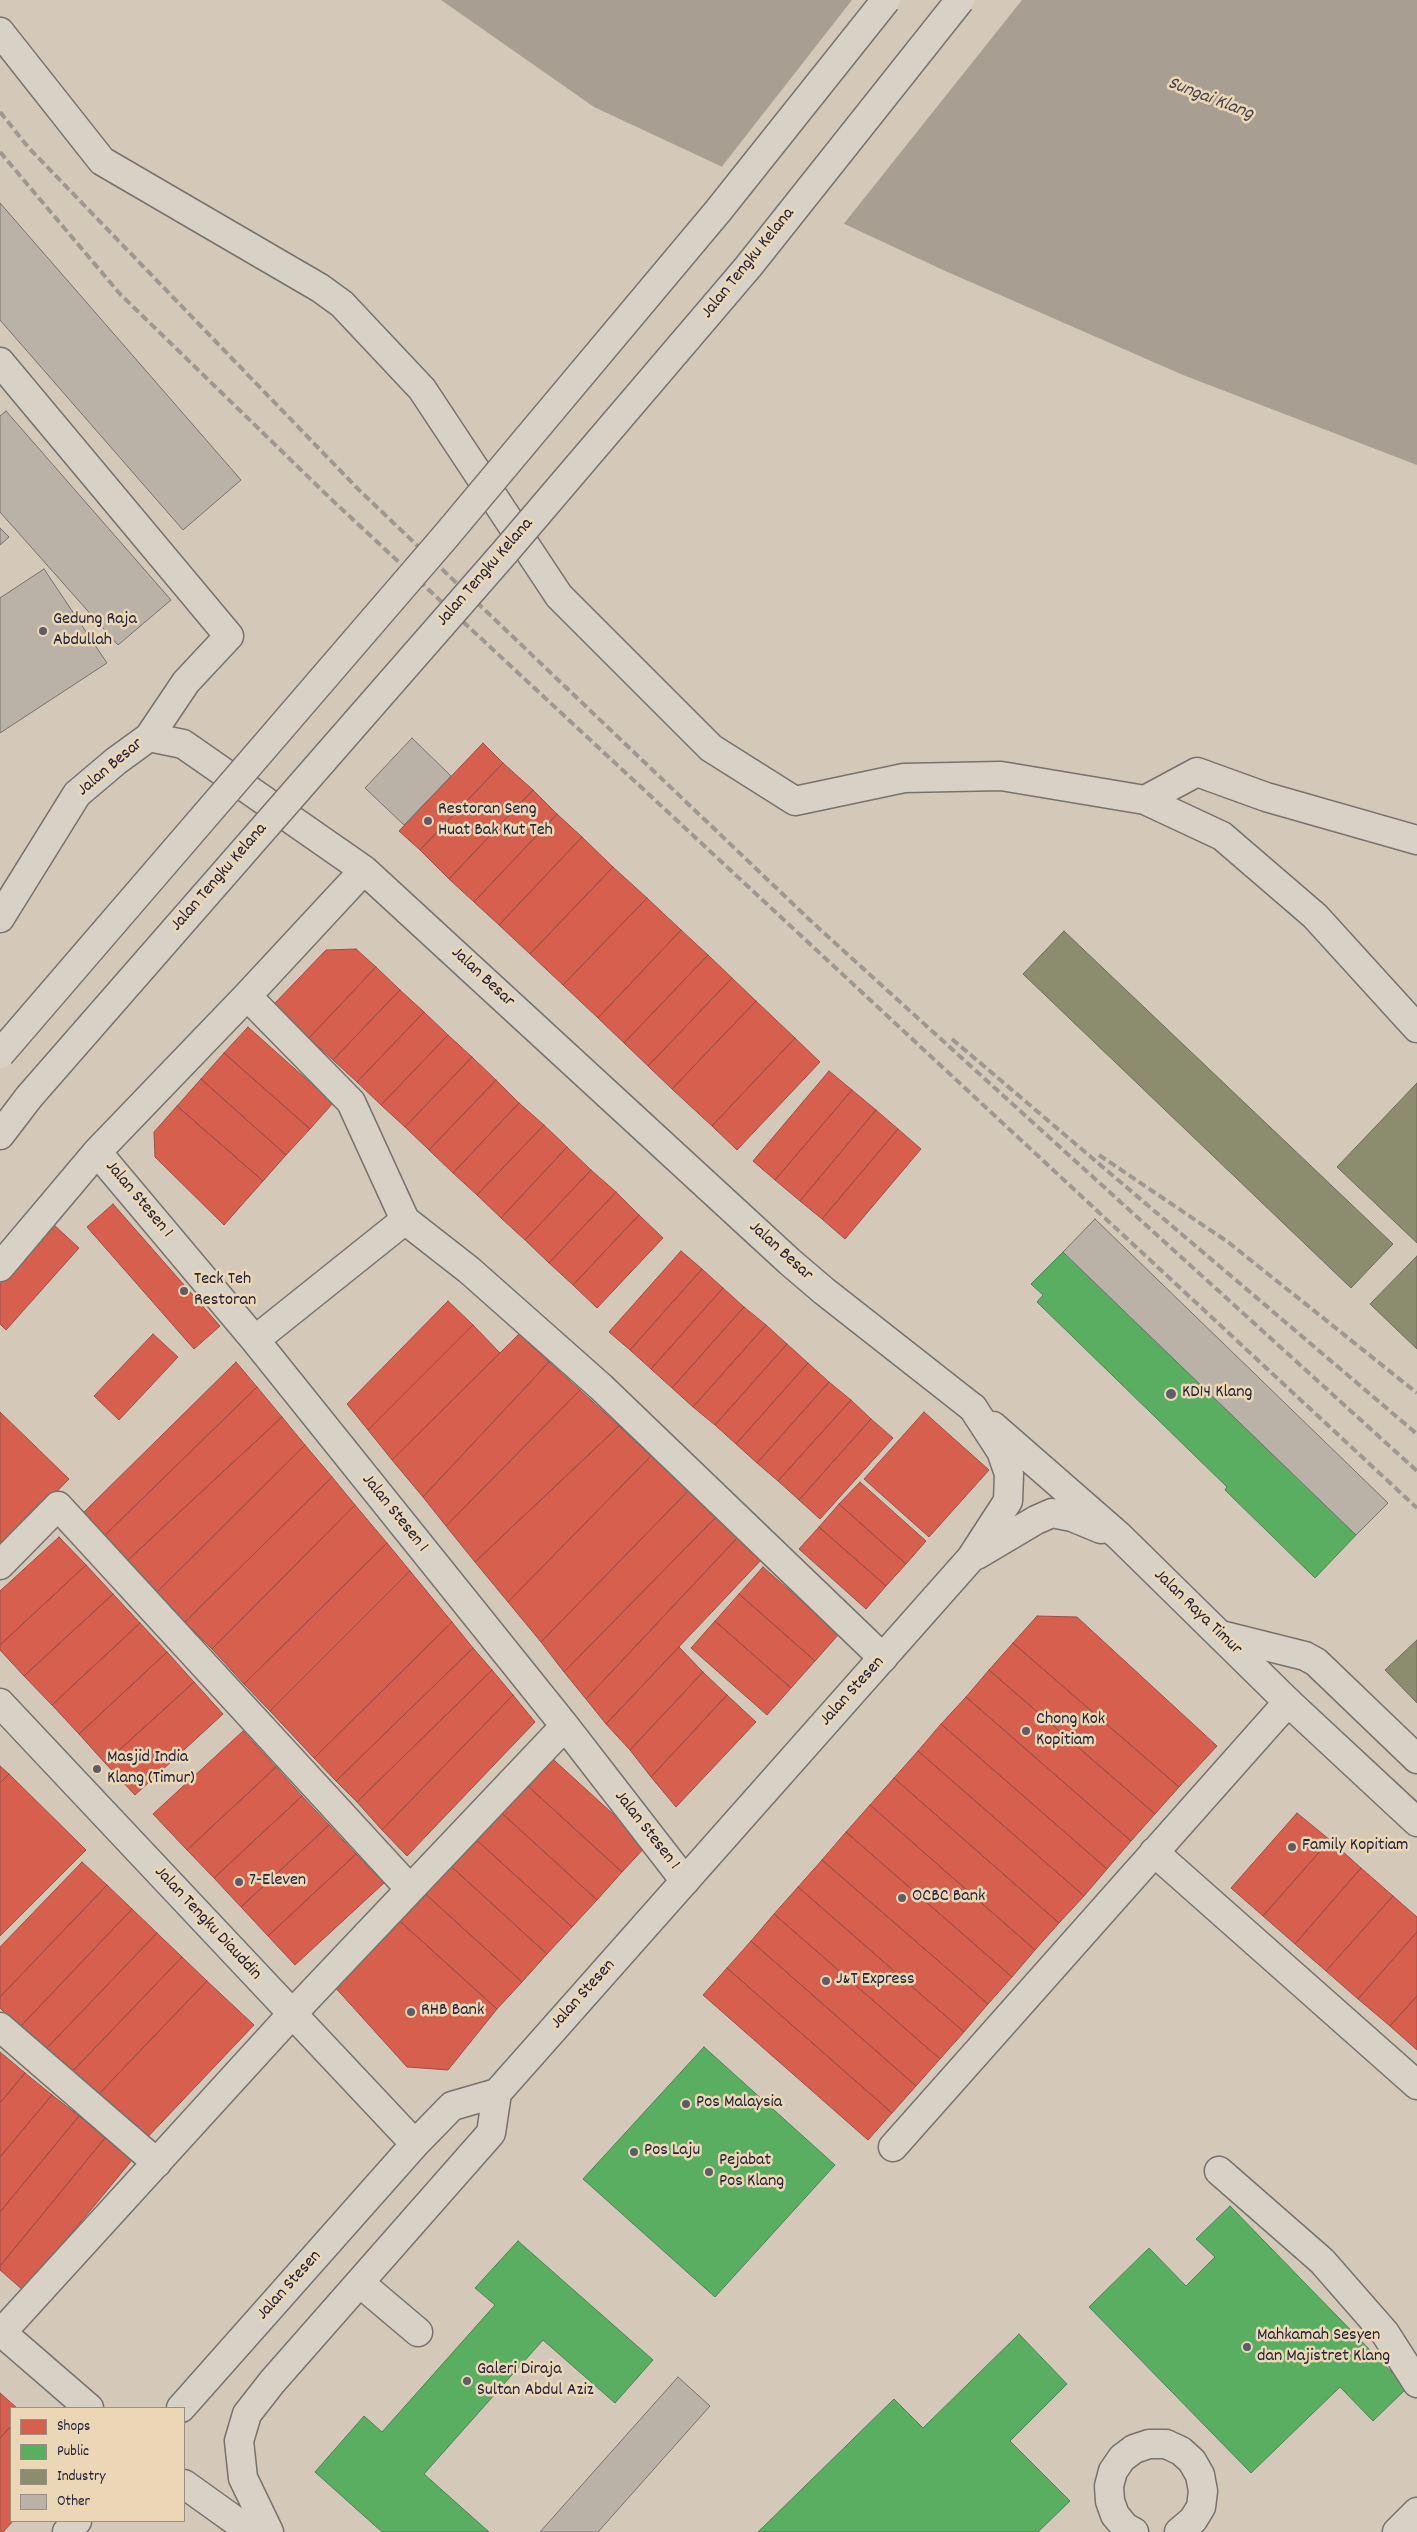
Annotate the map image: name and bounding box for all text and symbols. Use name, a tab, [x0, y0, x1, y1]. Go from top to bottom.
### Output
water label: Sungai Klang	[1164, 73, 1256, 127]
street label: Jalan Tengku Kelana	[698, 204, 800, 324]
street label: Jalan Tengku Kelana	[433, 514, 539, 632]
place label: Gedung Raja Abdullah	[53, 610, 137, 652]
marker: Gedung Raja Abdullah	[37, 625, 49, 637]
street label: Jalan Besar	[74, 734, 148, 802]
place label: Restoran Seng Huat Bak Kut Teh	[438, 800, 553, 842]
marker: Restoran Seng Huat Bak Kut Teh	[422, 815, 434, 827]
street label: Jalan Tengku Kelana	[167, 819, 273, 937]
street label: Jalan Besar	[446, 943, 518, 1013]
street label: Jalan Stesen 1	[99, 1157, 177, 1243]
street label: Jalan Besar	[743, 1217, 817, 1287]
place label: Teck Teh Restoran	[194, 1270, 256, 1312]
marker: Teck Teh Restoran	[178, 1285, 190, 1297]
place label: KD14 Klang	[1182, 1383, 1252, 1405]
marker: KD14 Klang	[1164, 1387, 1178, 1401]
street label: Jalan Stesen 1	[356, 1470, 432, 1558]
street label: Jalan Raya Timur	[1148, 1565, 1246, 1661]
street label: Jalan Stesen	[816, 1653, 890, 1731]
place label: Chong Kok Kopitiam	[1036, 1710, 1105, 1752]
marker: Chong Kok Kopitiam	[1020, 1725, 1032, 1737]
place label: Masjid India Klang (Timur)	[107, 1748, 195, 1790]
marker: Masjid India Klang (Timur)	[91, 1763, 103, 1775]
street label: Jalan Stesen 1	[608, 1787, 684, 1875]
place label: Family Kopitiam	[1302, 1836, 1408, 1858]
marker: Family Kopitiam	[1286, 1841, 1298, 1853]
street label: Jalan Tengku Diauddin	[149, 1863, 265, 1985]
place label: 7-Eleven	[249, 1871, 306, 1893]
marker: 7-Eleven	[233, 1876, 245, 1888]
place label: OCBC Bank	[912, 1887, 985, 1909]
marker: OCBC Bank	[896, 1892, 908, 1904]
street label: Jalan Stesen	[547, 1956, 621, 2034]
place label: J&T Express	[836, 1970, 915, 1992]
marker: J&T Express	[820, 1975, 832, 1987]
place label: RHB Bank	[421, 2001, 484, 2023]
marker: RHB Bank	[405, 2006, 417, 2018]
place label: Pos Malaysia	[696, 2093, 782, 2115]
marker: Pos Malaysia	[680, 2098, 692, 2110]
place label: Pos Laju	[644, 2141, 700, 2163]
marker: Pos Laju	[628, 2146, 640, 2158]
place label: Pejabat Pos Klang	[719, 2151, 784, 2194]
marker: Pejabat Pos Klang	[703, 2166, 715, 2178]
street label: Jalan Stesen	[253, 2247, 327, 2325]
place label: Mahkamah Sesyen dan Majistret Klang	[1257, 2326, 1390, 2368]
marker: Mahkamah Sesyen dan Majistret Klang	[1241, 2341, 1253, 2353]
place label: Galeri Diraja Sultan Abdul Aziz	[477, 2360, 594, 2402]
marker: Galeri Diraja Sultan Abdul Aziz	[461, 2375, 473, 2387]
legend	[10, 2407, 185, 2522]
text: Shops	[57, 2416, 90, 2438]
text: Public	[57, 2441, 89, 2463]
text: Industry	[57, 2466, 106, 2488]
text: Other	[57, 2491, 90, 2513]

